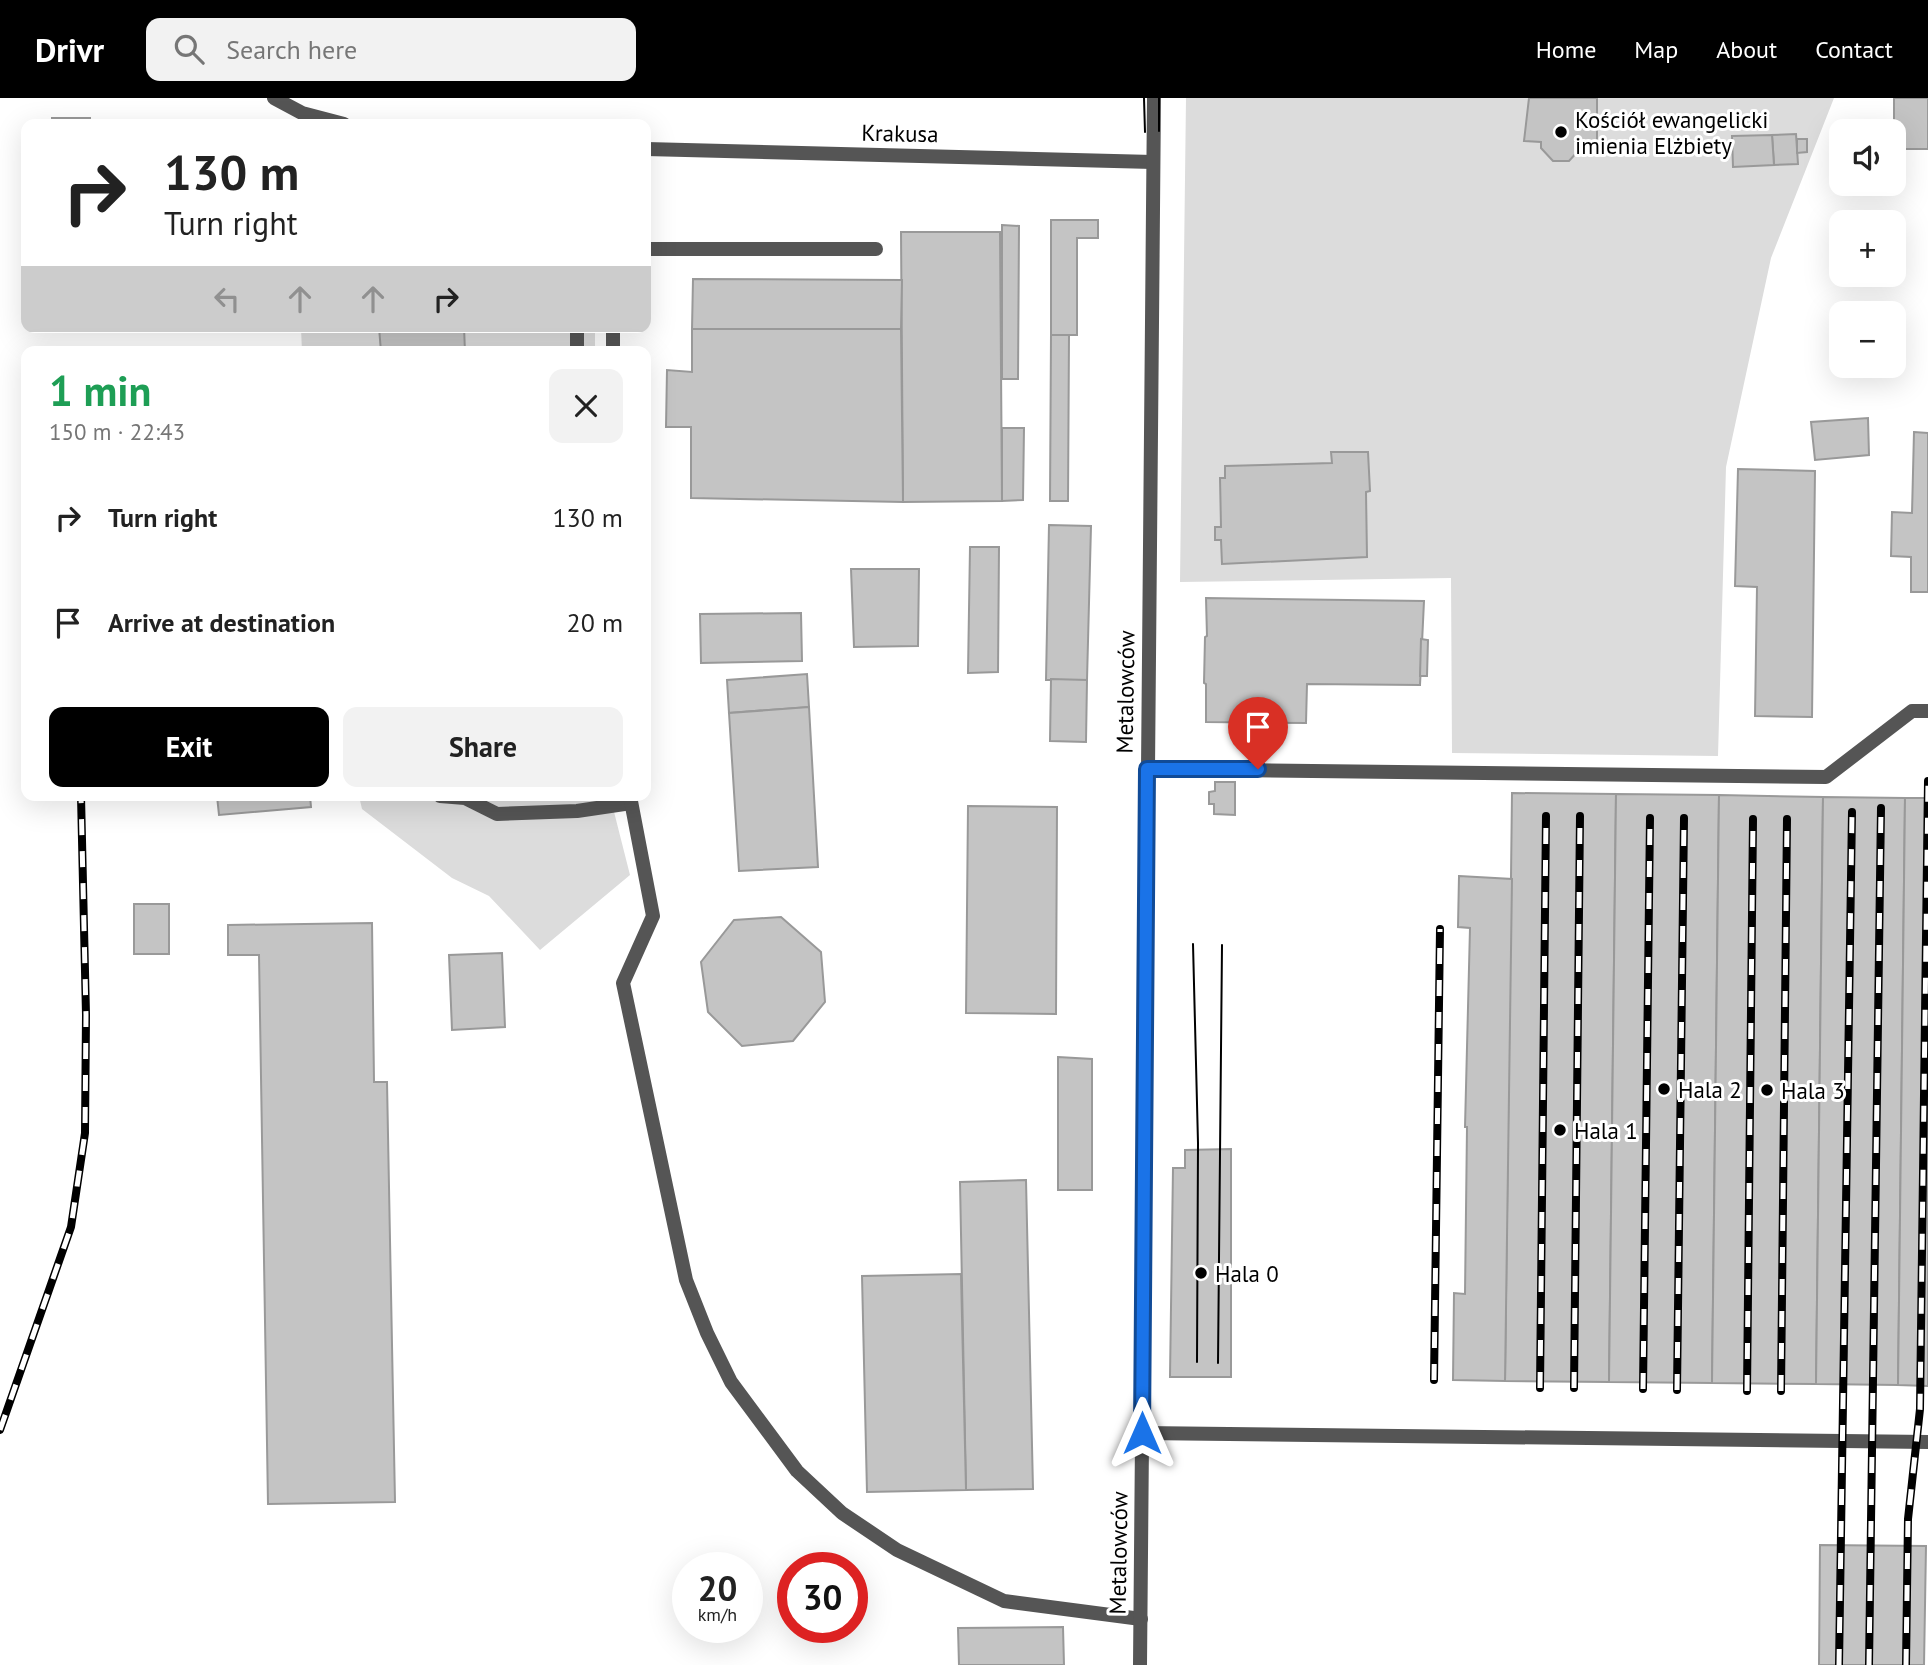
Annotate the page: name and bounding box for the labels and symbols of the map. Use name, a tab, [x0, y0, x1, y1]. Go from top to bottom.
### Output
place label: Kościół ewangelicki imienia Elżbiety	[1575, 105, 1768, 160]
street label: Krakusa	[861, 118, 939, 148]
marker: Kościół ewangelicki imienia Elżbiety	[1553, 124, 1569, 140]
street label: Metalowców	[1109, 630, 1141, 754]
pin	[1228, 697, 1288, 769]
place label: Hala 2	[1678, 1075, 1742, 1104]
place label: Hala 3	[1781, 1076, 1845, 1105]
marker: Hala 2	[1656, 1081, 1672, 1097]
marker: Hala 3	[1759, 1082, 1775, 1098]
place label: Hala 1	[1574, 1116, 1638, 1145]
marker: Hala 1	[1552, 1122, 1568, 1138]
place label: Hala 0	[1215, 1259, 1279, 1288]
marker: Hala 0	[1193, 1265, 1209, 1281]
position arrow	[1105, 1396, 1179, 1470]
street label: Metalowców	[1102, 1491, 1134, 1615]
speed limit sign: 30	[777, 1552, 868, 1643]

